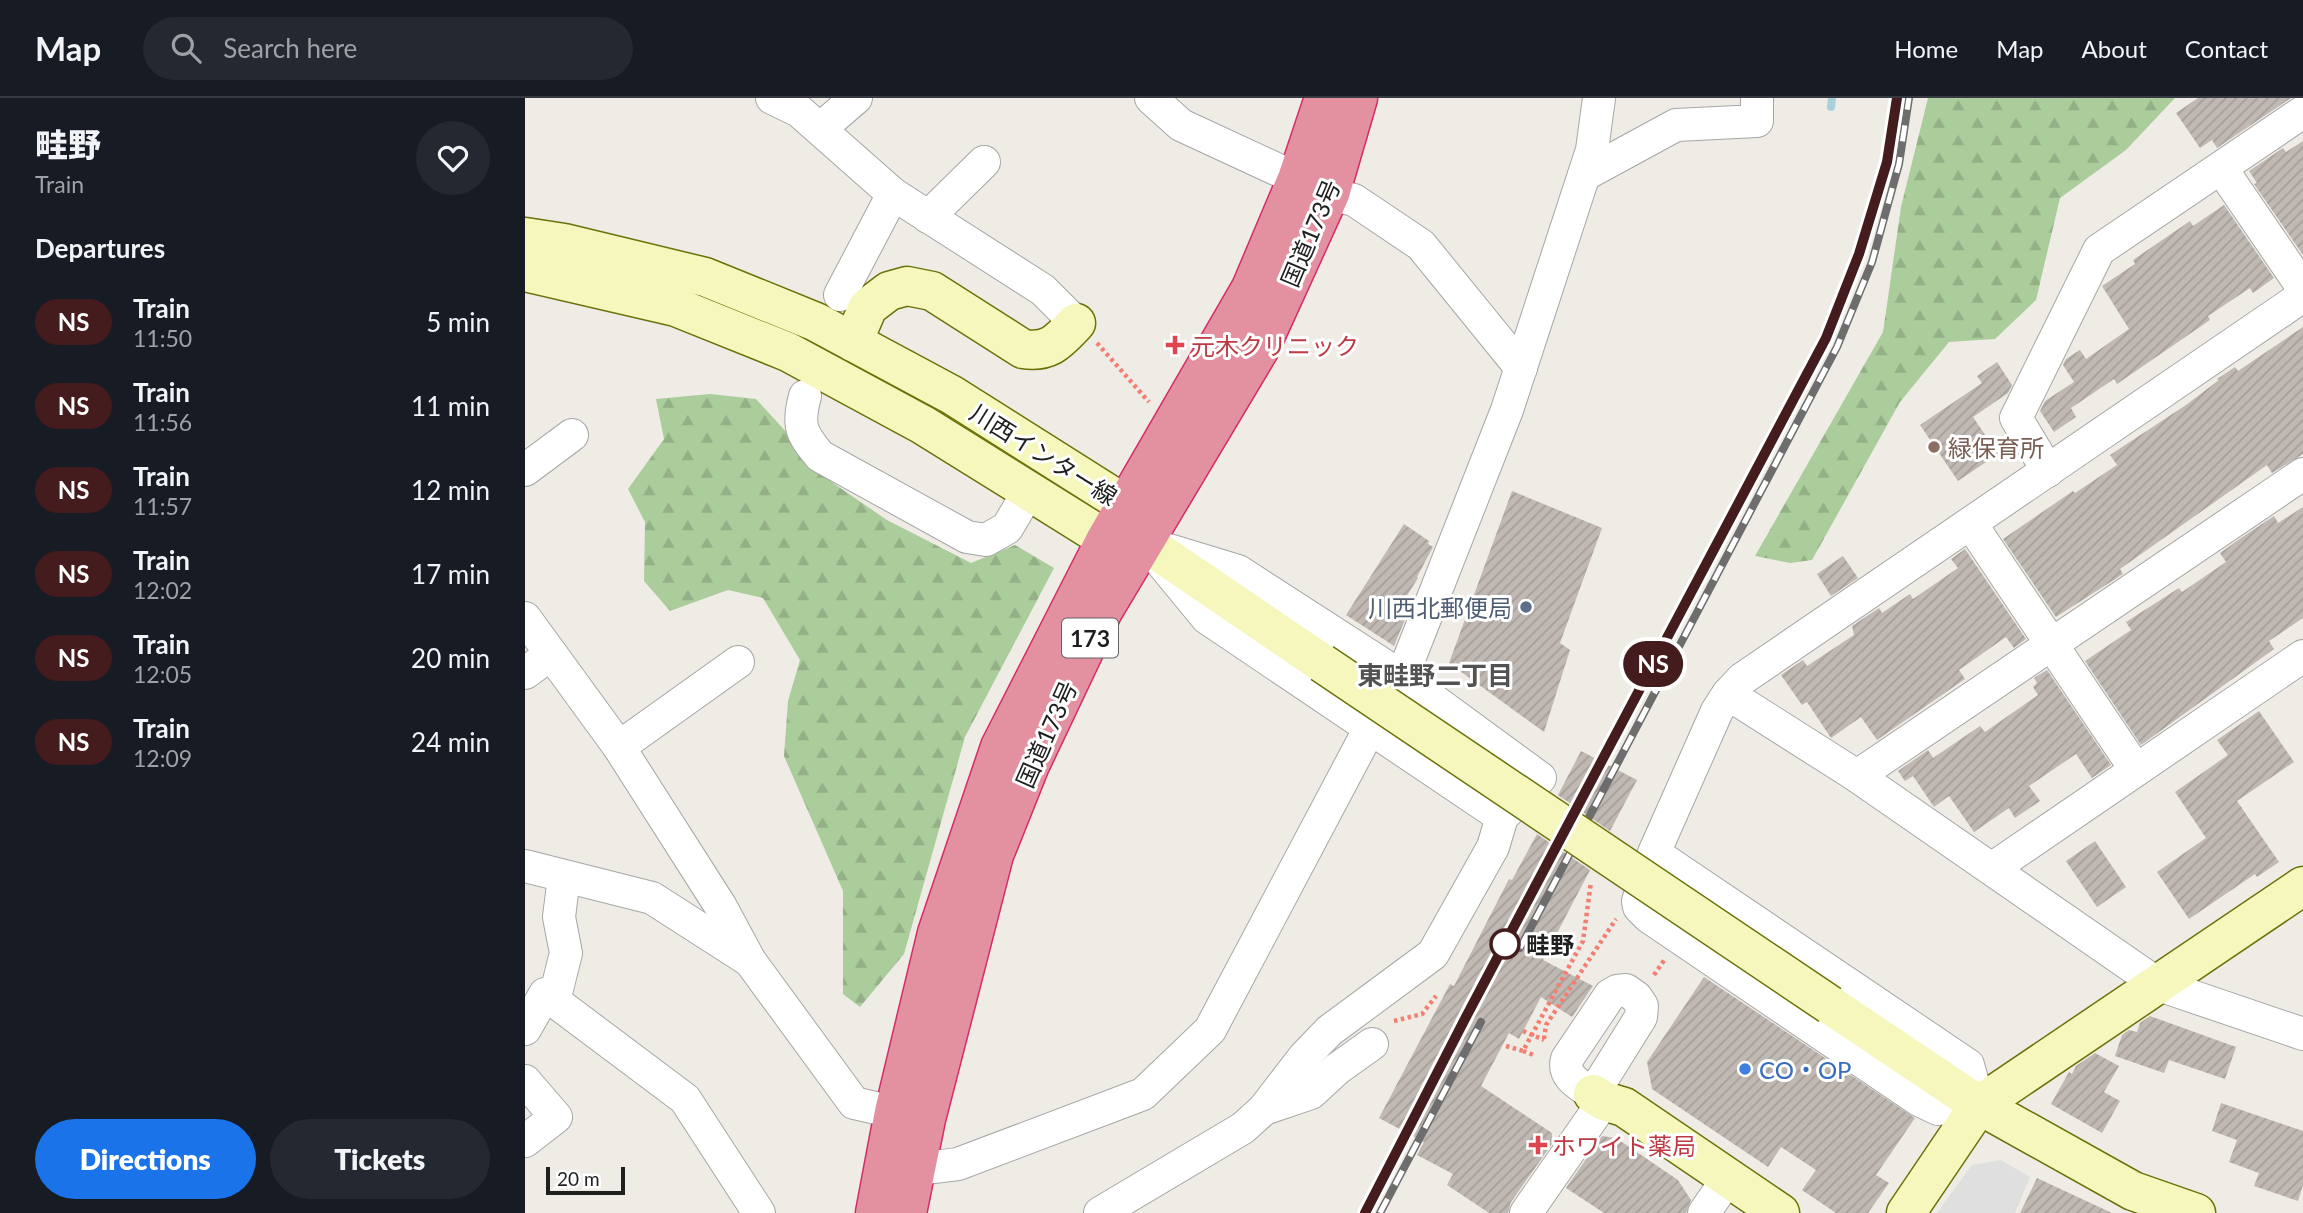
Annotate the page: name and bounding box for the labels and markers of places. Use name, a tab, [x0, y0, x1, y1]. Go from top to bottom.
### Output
place label: 元木クリニック	[1191, 331, 1359, 360]
marker: 元木クリニック	[1165, 335, 1185, 355]
place label: 緑保育所	[1948, 433, 2044, 462]
marker: 緑保育所	[1926, 439, 1942, 455]
place label: 川西北郵便局	[1368, 593, 1512, 622]
marker: 川西北郵便局	[1518, 599, 1534, 615]
marker: 畦野	[1490, 929, 1520, 959]
place label: 畦野	[1526, 930, 1574, 959]
place label: CO・OP	[1759, 1055, 1852, 1084]
marker: CO・OP	[1737, 1061, 1753, 1077]
place label: ホワイト薬局	[1552, 1131, 1696, 1160]
marker: ホワイト薬局	[1530, 1137, 1546, 1153]

